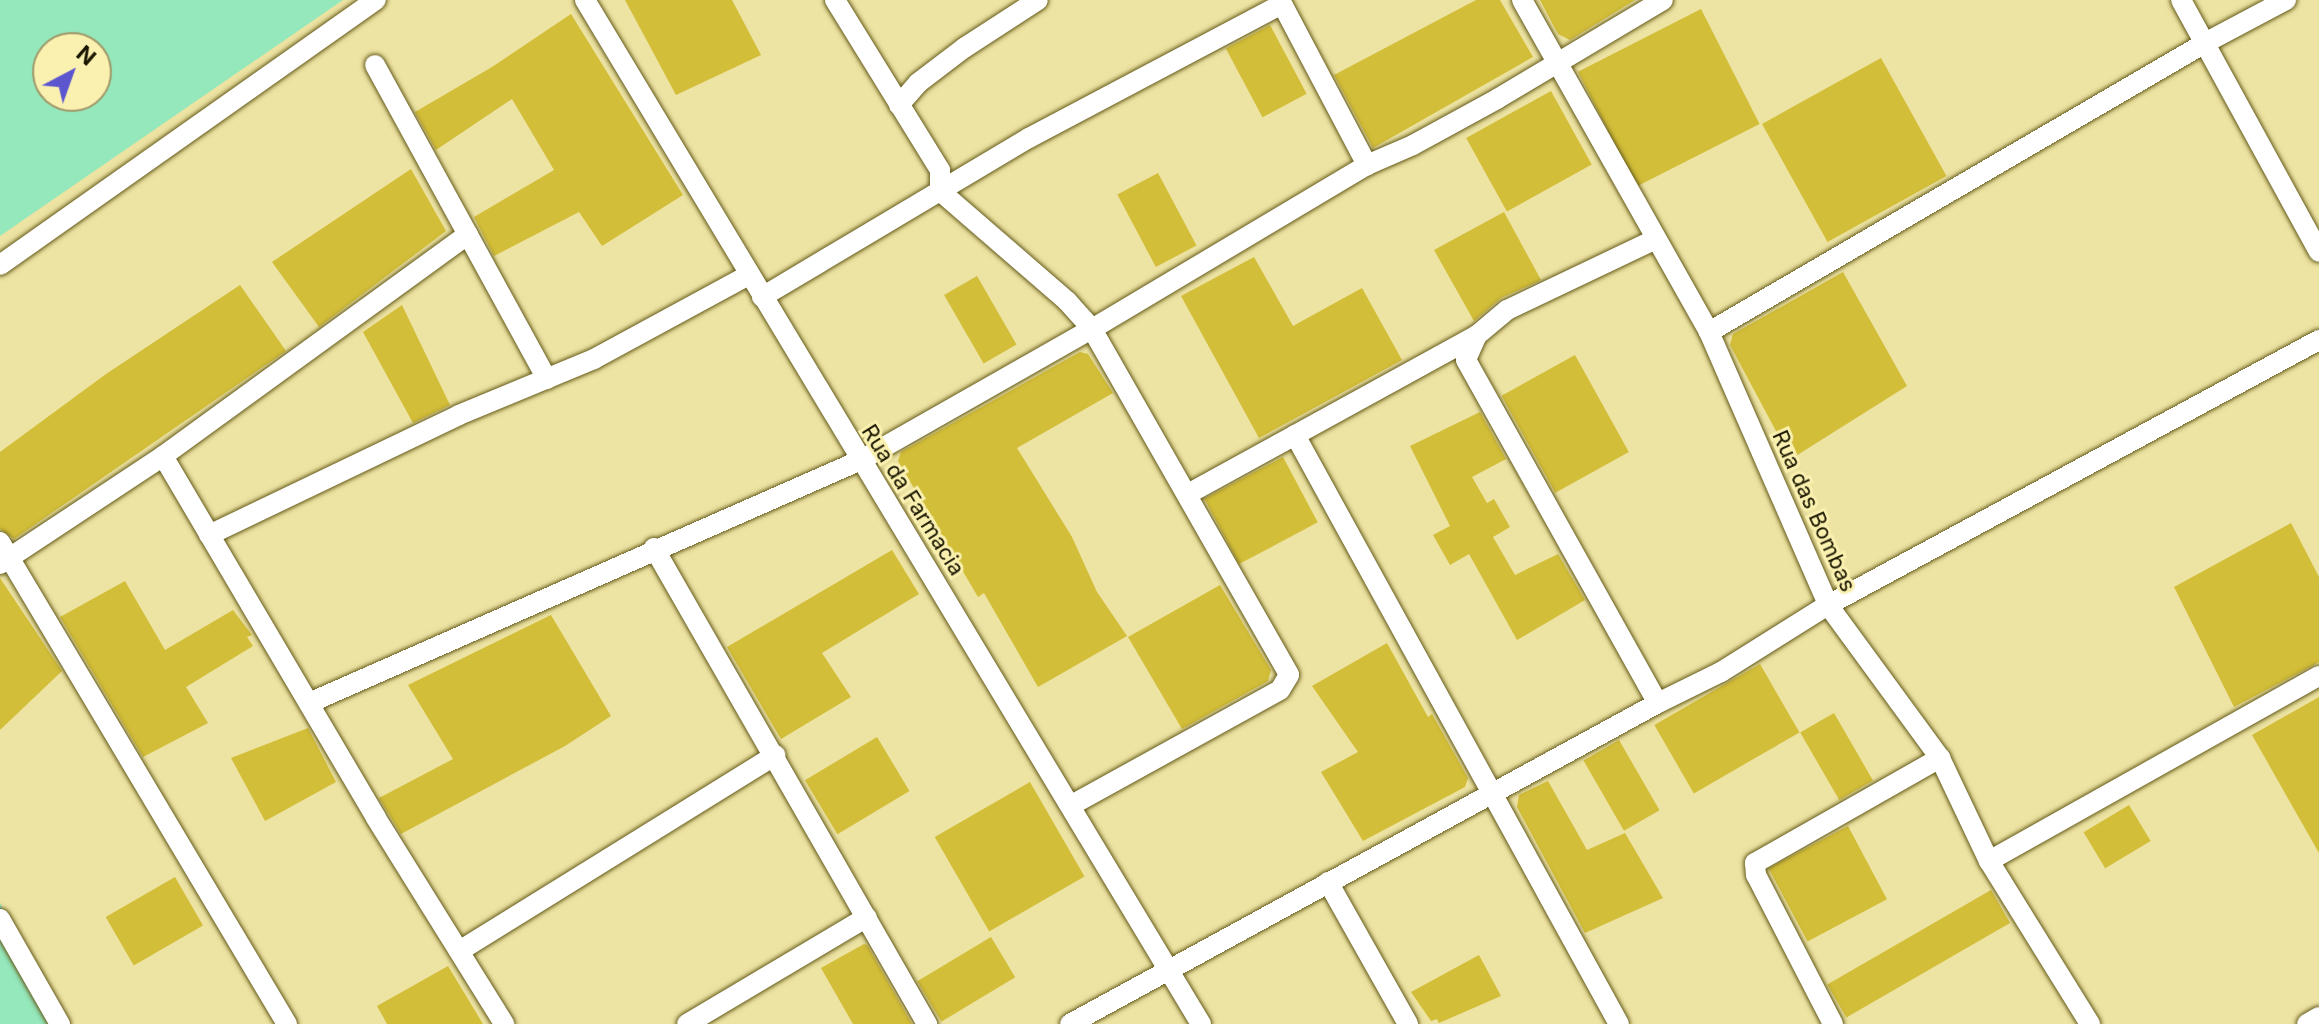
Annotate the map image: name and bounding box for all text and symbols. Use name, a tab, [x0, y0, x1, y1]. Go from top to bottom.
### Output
north arrow	[32, 32, 112, 112]
text: N	[72, 40, 101, 71]
street label: Rua da Farmacia	[856, 420, 970, 580]
street label: Rua das Bombas	[1767, 426, 1861, 596]

